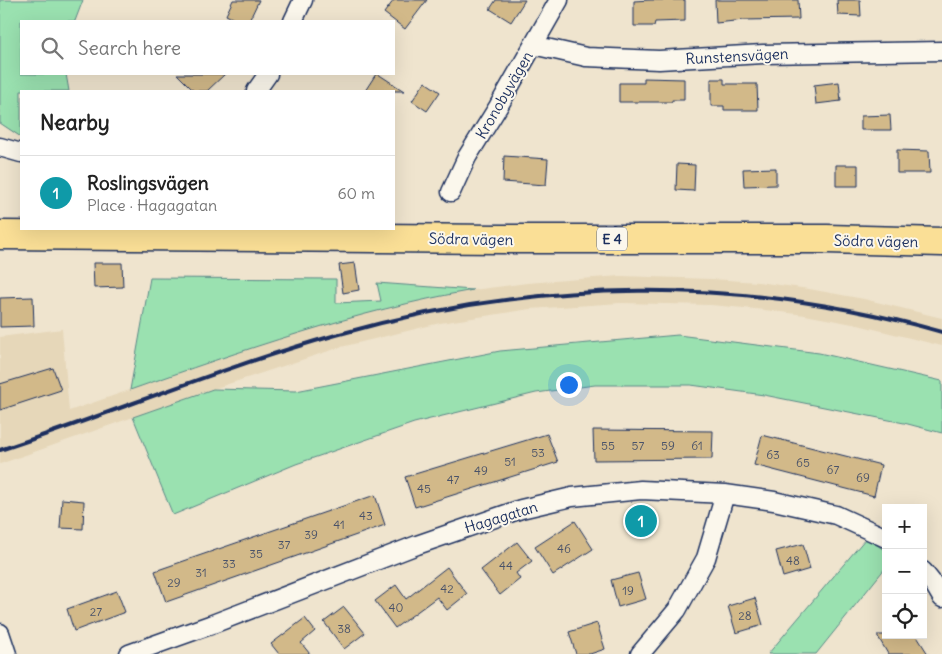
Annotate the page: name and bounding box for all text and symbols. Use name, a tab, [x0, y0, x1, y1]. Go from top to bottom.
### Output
search box	[20, 20, 395, 75]
icon: search	[38, 34, 66, 62]
text: Search here	[78, 36, 181, 60]
street label: Runstensvägen	[685, 44, 789, 68]
street label: Kronobyvägen	[471, 47, 537, 142]
text: Nearby	[40, 109, 110, 136]
text: Roslingsvägen	[87, 171, 209, 195]
text: 1	[53, 183, 59, 203]
text: 60 m	[337, 183, 375, 203]
text: Place · Hagagatan	[87, 195, 217, 215]
road number: E 4	[597, 228, 627, 250]
street label: Södra vägen	[429, 229, 514, 249]
street label: Södra vägen	[834, 231, 919, 251]
your location	[556, 372, 582, 398]
house number: 55	[601, 438, 615, 453]
house number: 57	[632, 438, 645, 453]
house number: 59	[661, 438, 675, 453]
house number: 61	[691, 438, 703, 453]
house number: 53	[531, 445, 545, 460]
house number: 63	[766, 447, 780, 462]
house number: 51	[504, 454, 516, 469]
house number: 65	[796, 455, 810, 470]
house number: 67	[827, 462, 840, 477]
house number: 49	[474, 463, 488, 478]
house number: 69	[856, 470, 870, 485]
house number: 47	[447, 472, 459, 487]
house number: 45	[417, 481, 431, 496]
street label: Hagagatan	[462, 497, 540, 537]
pin: 1	[625, 502, 657, 540]
map controls	[882, 504, 927, 639]
button: +	[882, 504, 927, 549]
house number: 43	[359, 508, 373, 523]
house number: 41	[333, 517, 345, 532]
house number: 39	[304, 527, 318, 542]
house number: 37	[278, 537, 290, 552]
house number: 46	[557, 541, 571, 556]
house number: 35	[249, 546, 263, 561]
button: −	[882, 549, 927, 594]
house number: 48	[786, 553, 800, 568]
house number: 33	[222, 556, 236, 571]
house number: 44	[499, 558, 513, 573]
house number: 31	[195, 565, 207, 580]
house number: 29	[167, 575, 181, 590]
house number: 42	[440, 581, 454, 596]
house number: 19	[622, 583, 634, 598]
button: locate	[882, 594, 927, 639]
house number: 40	[389, 600, 404, 615]
house number: 27	[90, 604, 102, 619]
house number: 28	[738, 608, 752, 623]
house number: 38	[337, 621, 351, 636]

